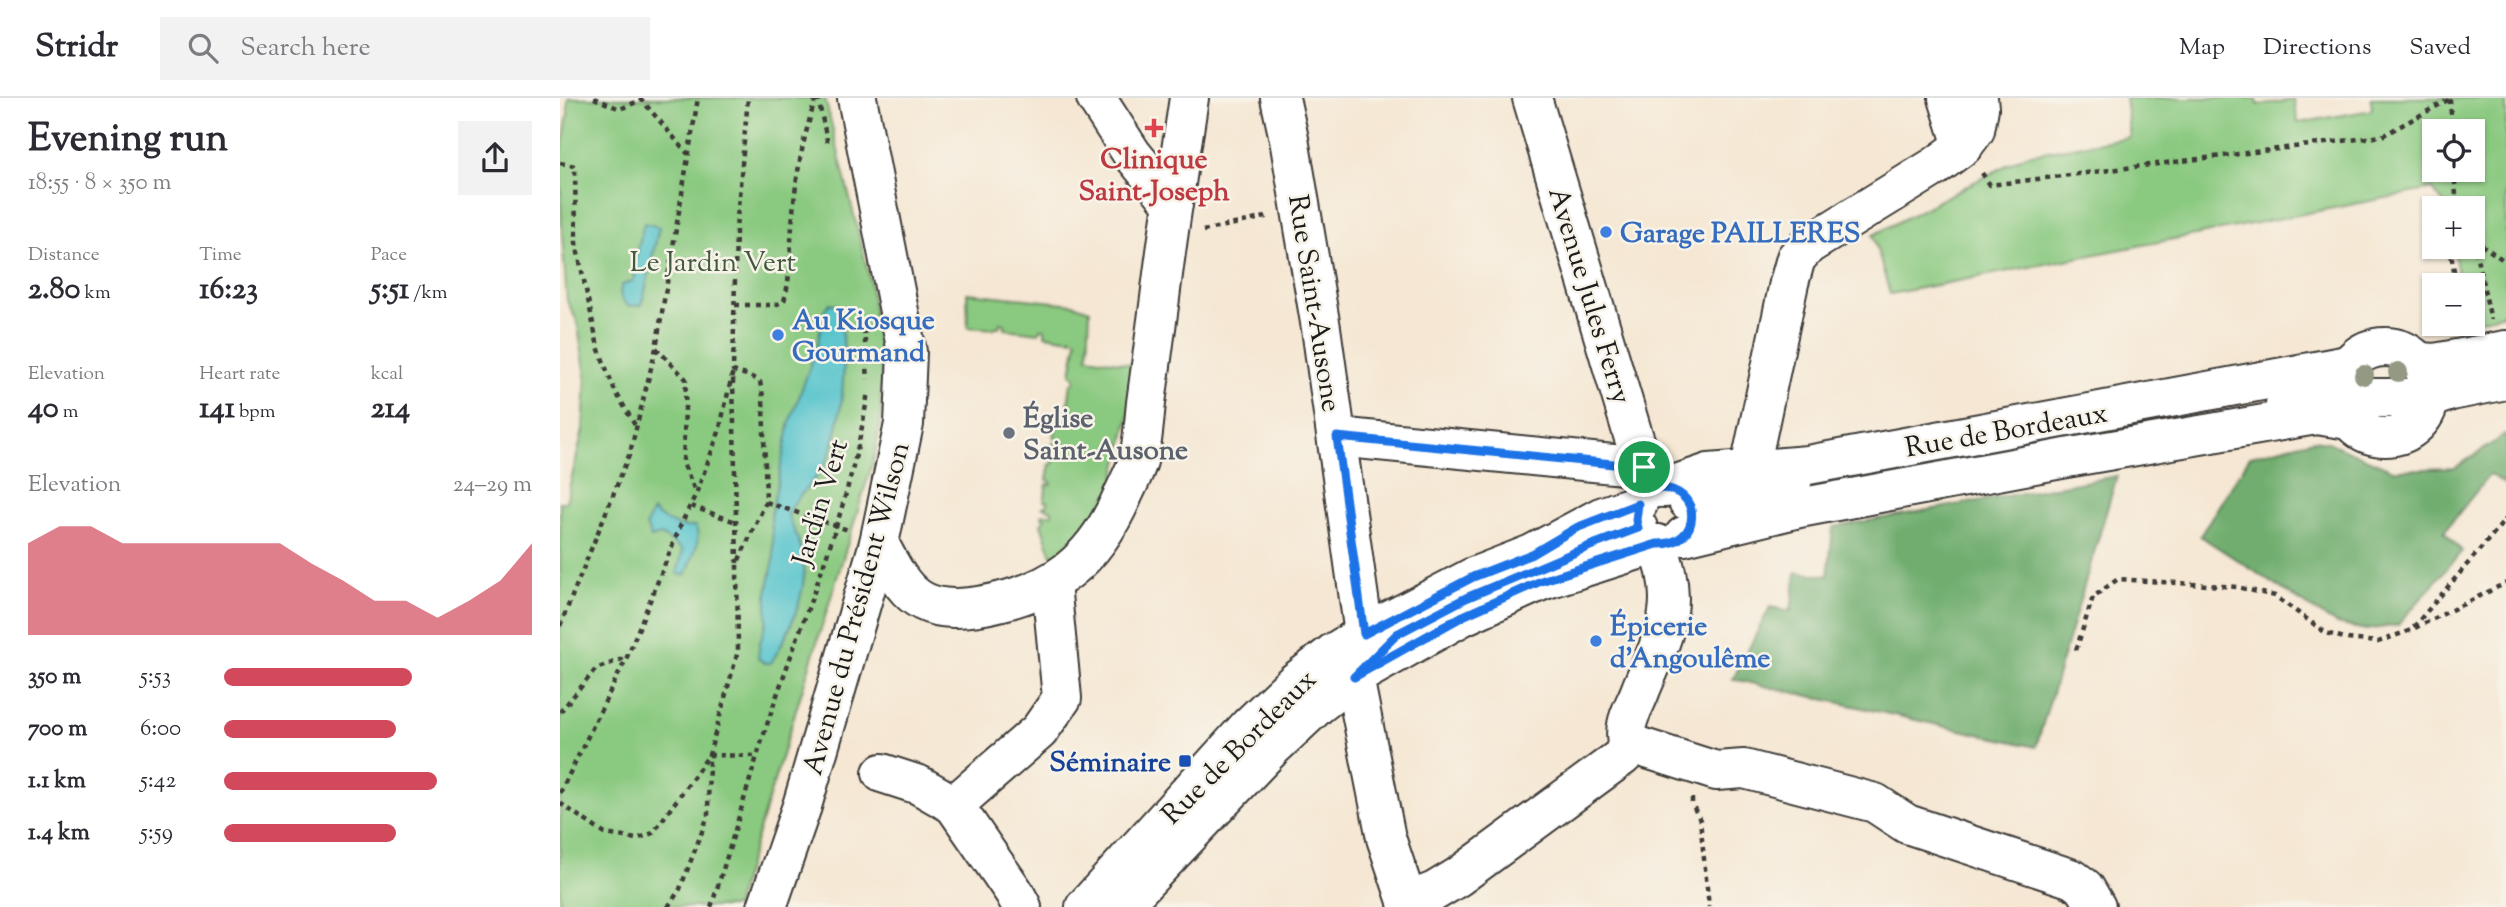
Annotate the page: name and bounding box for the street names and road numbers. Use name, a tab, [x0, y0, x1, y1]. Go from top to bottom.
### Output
street label: Avenue Jules Ferry	[1536, 183, 1640, 409]
street label: Rue Saint-Ausone	[1276, 192, 1350, 415]
street label: Rue de Bordeaux	[1902, 394, 2111, 469]
street label: Jardin Vert	[783, 434, 860, 573]
street label: Avenue du Président Wilson	[794, 438, 922, 780]
street label: Rue de Bordeaux	[1153, 661, 1327, 835]

